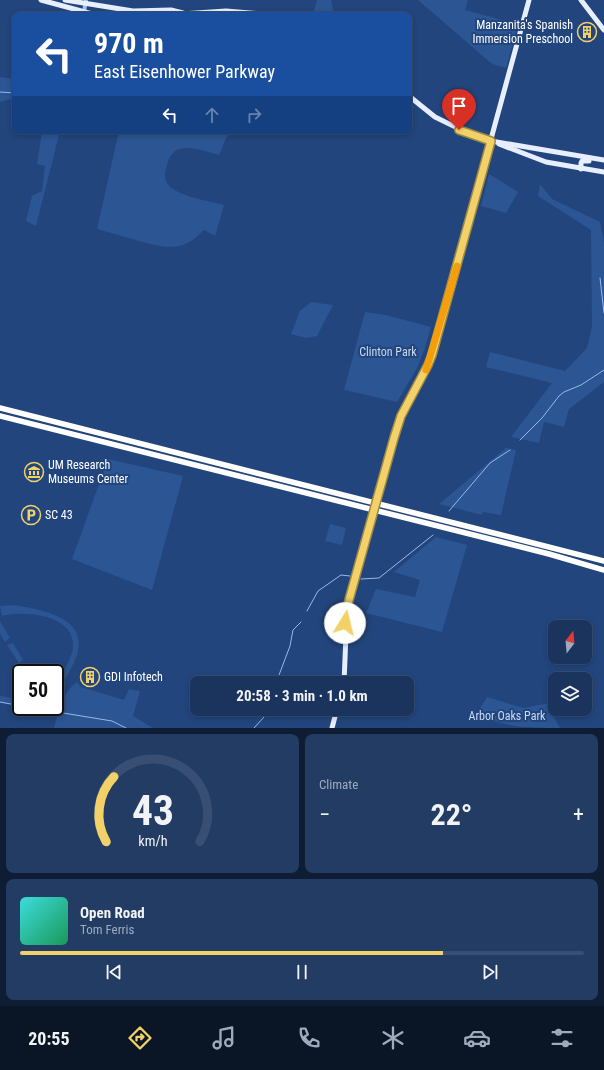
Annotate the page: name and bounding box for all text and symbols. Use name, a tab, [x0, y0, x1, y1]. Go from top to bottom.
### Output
place label: Manzanita's Spanish Immersion Preschool	[472, 18, 573, 46]
building icon: Manzanita's Spanish Immersion Preschool	[576, 21, 598, 43]
text: 970 m	[94, 27, 164, 60]
icon: left	[28, 28, 80, 80]
text: East Eisenhower Parkway	[94, 61, 275, 82]
pin	[442, 89, 476, 130]
icon: arrive	[448, 95, 470, 117]
icon: left	[159, 104, 181, 126]
icon: ahead	[201, 104, 223, 126]
icon: right	[243, 104, 265, 126]
park label: Clinton Park	[359, 345, 417, 359]
place label: UM Research Museums Center	[48, 458, 128, 486]
museum icon: UM Research Museums Center	[23, 461, 45, 483]
parking icon: SC 43	[20, 504, 42, 526]
place label: SC 43	[45, 508, 73, 522]
position arrow	[324, 602, 366, 644]
north arrow	[548, 620, 592, 664]
map controls	[548, 620, 592, 716]
speed limit sign: 50	[12, 664, 64, 716]
building icon: GDI Infotech	[79, 666, 101, 688]
place label: GDI Infotech	[104, 670, 163, 684]
button: layers	[548, 672, 592, 716]
text: 20:58 · 3 min · 1.0 km	[236, 687, 368, 705]
park label: Arbor Oaks Park	[469, 709, 546, 723]
text: Climate	[319, 777, 358, 792]
text: 43	[131, 785, 174, 834]
text: 22°	[431, 797, 473, 832]
text: −	[319, 802, 330, 827]
text: +	[573, 802, 584, 827]
text: km/h	[138, 832, 167, 848]
text: Open Road	[80, 904, 145, 922]
text: Tom Ferris	[80, 922, 134, 937]
icon: previous	[103, 961, 125, 983]
icon: pause	[291, 961, 313, 983]
icon: next	[479, 961, 501, 983]
icon: directions	[126, 1024, 154, 1052]
icon: music	[210, 1024, 238, 1052]
icon: phone	[295, 1024, 323, 1052]
icon: climate	[379, 1024, 407, 1052]
icon: car	[463, 1024, 491, 1052]
icon: filters	[548, 1024, 576, 1052]
text: 20:55	[28, 1028, 70, 1049]

